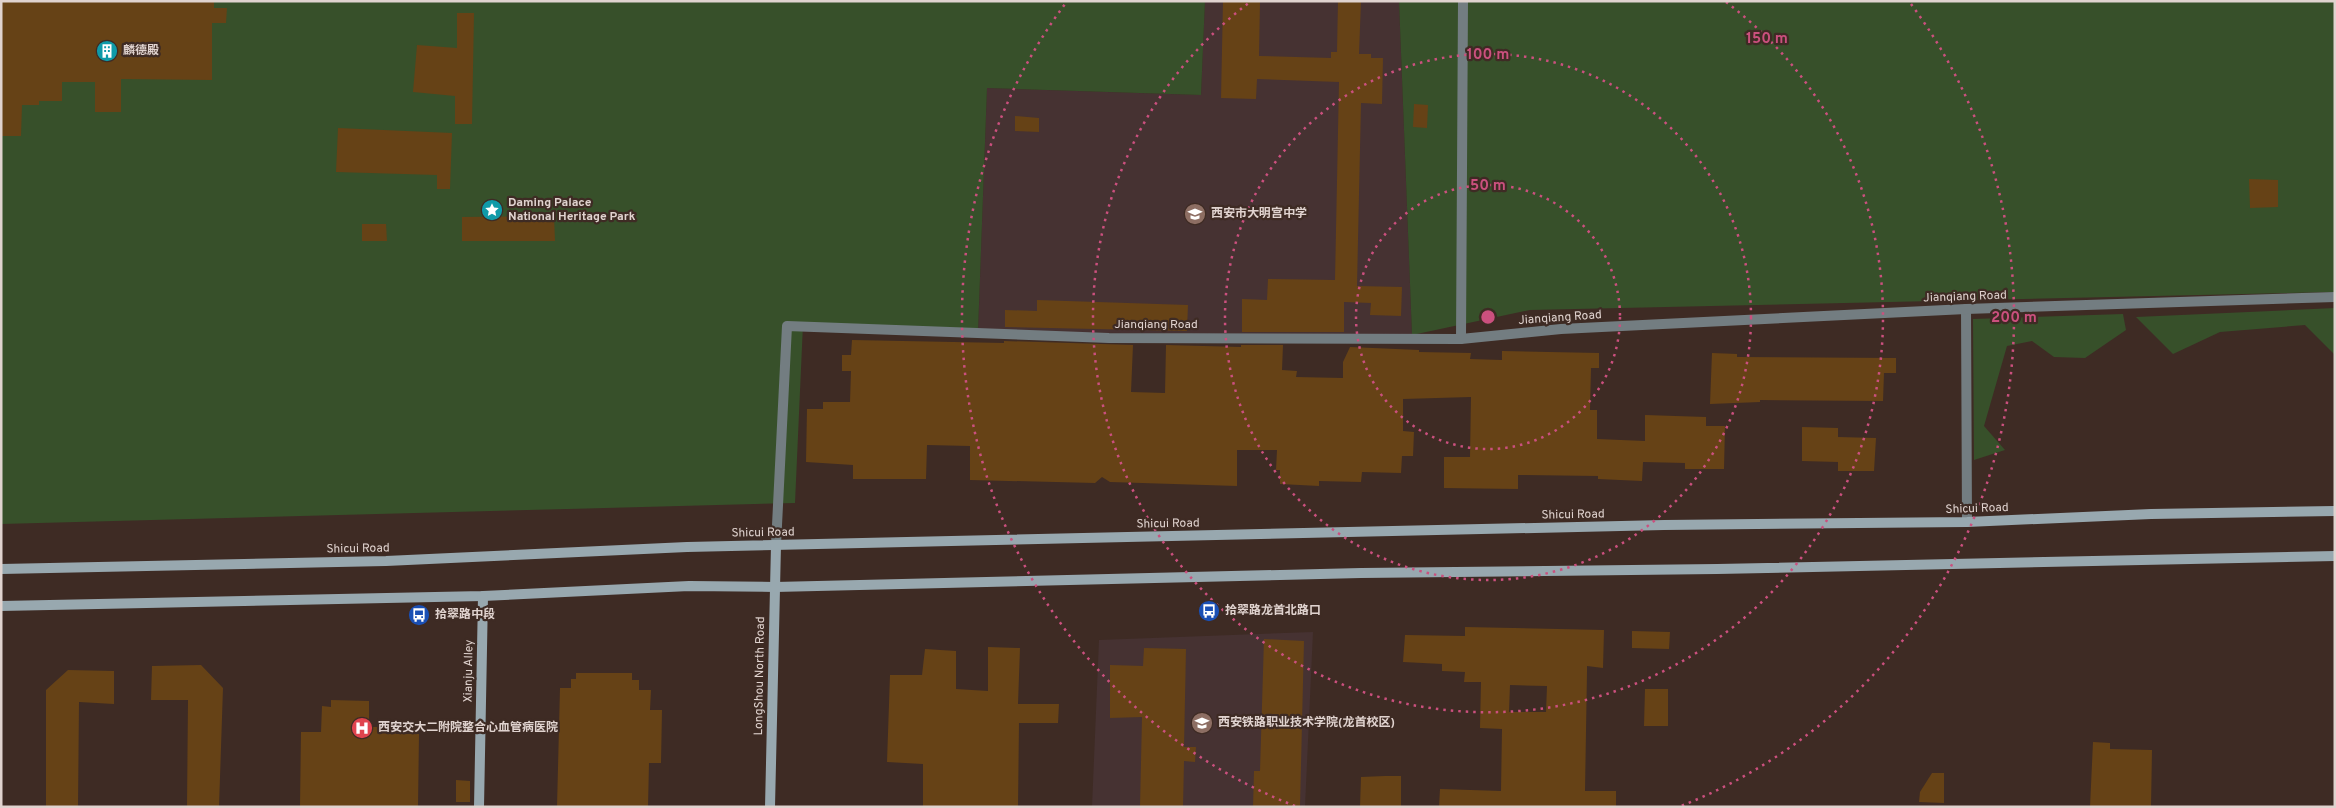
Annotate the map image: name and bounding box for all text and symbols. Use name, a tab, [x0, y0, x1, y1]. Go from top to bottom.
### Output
text: 150 m	[1746, 30, 1788, 49]
building icon: 麟德殿	[95, 39, 119, 63]
place label: 麟德殿	[123, 43, 159, 59]
text: 100 m	[1467, 46, 1509, 65]
text: 50 m	[1470, 177, 1506, 196]
place label: Daming Palace National Heritage Park	[508, 195, 636, 225]
place icon: Daming Palace National Heritage Park	[480, 198, 504, 222]
school or university icon: 西安市大明宫中学	[1183, 202, 1207, 226]
place label: 西安市大明宫中学	[1211, 206, 1307, 222]
street label: Jianqiang Road	[1923, 288, 2007, 306]
street label: Jianqiang Road	[1518, 307, 1602, 329]
centre of rings	[1479, 308, 1497, 326]
text: 200 m	[1991, 309, 2037, 328]
street label: Jianqiang Road	[1114, 317, 1198, 333]
street label: Shicui Road	[1945, 500, 2009, 518]
street label: Shicui Road	[1541, 506, 1605, 524]
street label: Shicui Road	[1136, 515, 1200, 533]
street label: Shicui Road	[731, 524, 795, 542]
street label: Shicui Road	[326, 540, 390, 558]
bus stop icon: 拾翠路龙首北路口	[1197, 599, 1221, 623]
bus stop icon: 拾翠路中段	[407, 603, 431, 627]
place label: 拾翠路龙首北路口	[1225, 603, 1321, 619]
place label: 拾翠路中段	[435, 607, 495, 623]
street label: LongShou North Road	[751, 616, 769, 736]
street label: Xianju Alley	[460, 639, 478, 703]
school or university icon: 西安铁路职业技术学院(龙首校区)	[1190, 711, 1214, 735]
place label: 西安铁路职业技术学院(龙首校区)	[1218, 715, 1395, 731]
hospital icon: 西安交大二附院整合心血管病医院	[350, 716, 374, 740]
place label: 西安交大二附院整合心血管病医院	[378, 720, 558, 736]

